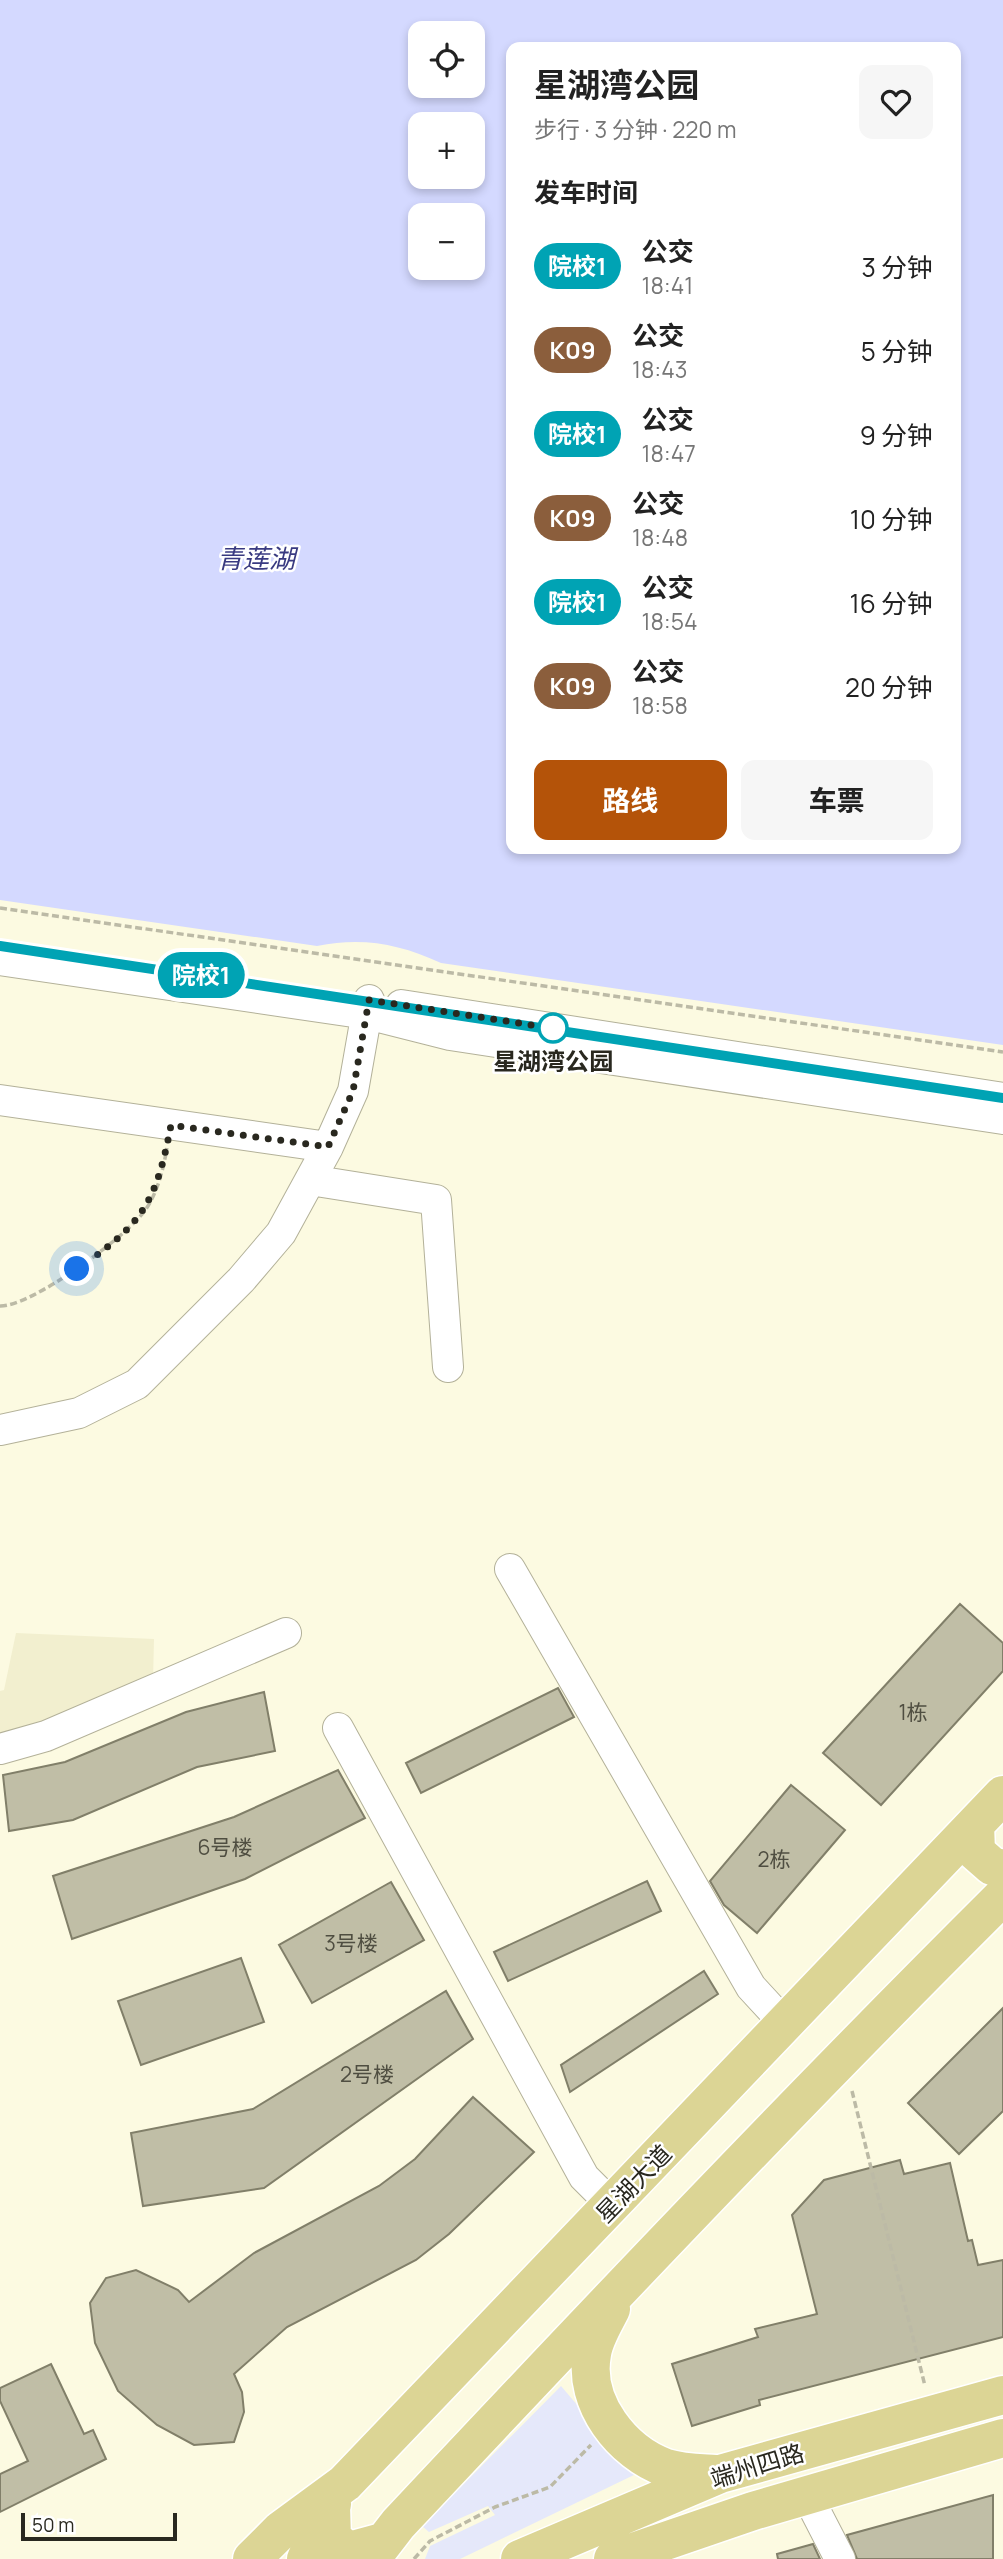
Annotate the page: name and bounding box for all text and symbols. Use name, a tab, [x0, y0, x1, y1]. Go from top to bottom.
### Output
map controls	[408, 21, 485, 280]
button: locate	[408, 21, 485, 98]
text: 星湖湾公园	[534, 62, 699, 107]
button: heart	[859, 65, 933, 139]
button: +	[408, 112, 485, 189]
text: 步行 · 3 分钟 · 220 m	[534, 113, 737, 145]
text: 发车时间	[534, 174, 638, 210]
button: −	[408, 203, 485, 280]
text: 公交	[642, 233, 694, 269]
text: 院校1	[548, 249, 607, 282]
text: 3 分钟	[861, 249, 933, 285]
text: 18:41	[642, 269, 693, 301]
text: 公交	[632, 317, 684, 353]
text: K09	[549, 333, 596, 366]
text: 5 分钟	[861, 333, 933, 369]
text: 18:43	[632, 353, 687, 385]
text: 公交	[642, 401, 694, 437]
text: 院校1	[548, 417, 607, 450]
text: 9 分钟	[860, 417, 933, 453]
text: 18:47	[642, 437, 696, 469]
text: 公交	[632, 485, 684, 521]
text: K09	[549, 501, 596, 534]
text: 10 分钟	[850, 501, 933, 537]
text: 18:48	[632, 521, 688, 553]
water label: 青莲湖	[217, 540, 299, 576]
text: 公交	[642, 569, 694, 605]
text: 院校1	[548, 585, 607, 618]
text: 16 分钟	[850, 585, 933, 621]
text: 18:54	[642, 605, 698, 637]
text: 公交	[632, 653, 684, 689]
text: K09	[549, 669, 596, 702]
text: 20 分钟	[845, 669, 933, 705]
text: 18:58	[632, 689, 688, 721]
button: 路线	[534, 760, 727, 840]
button: 车票	[741, 760, 933, 840]
line badge: 院校1	[161, 952, 241, 998]
text: 院校1	[172, 958, 230, 991]
marker: 星湖湾公园	[538, 1013, 568, 1043]
place label: 星湖湾公园	[493, 1044, 613, 1077]
your location	[59, 1251, 94, 1286]
house number: 1栋	[898, 1698, 928, 1726]
house number: 6号楼	[197, 1833, 253, 1861]
house number: 2栋	[758, 1845, 790, 1873]
house number: 3号楼	[324, 1929, 378, 1957]
house number: 2号楼	[340, 2060, 394, 2088]
street label: 星湖大道	[588, 2137, 678, 2229]
street label: 端州四路	[706, 2435, 808, 2495]
scale bar	[21, 2510, 177, 2542]
text: 50 m	[32, 2512, 74, 2538]

